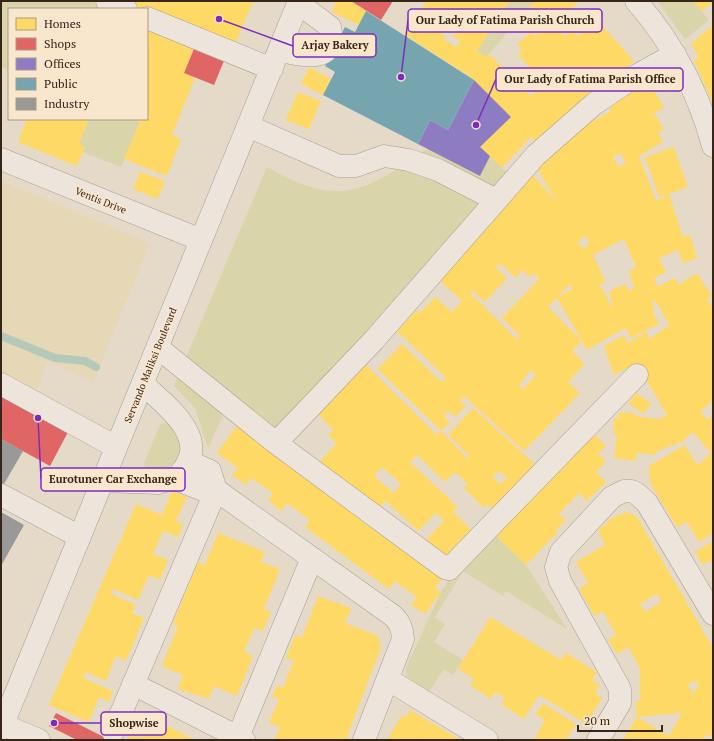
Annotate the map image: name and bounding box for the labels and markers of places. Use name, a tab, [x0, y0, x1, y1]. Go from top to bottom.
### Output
callout: Our Lady of Fatima Parish Church	[408, 9, 602, 32]
callout: Arjay Bakery	[293, 34, 376, 57]
callout: Our Lady of Fatima Parish Office	[496, 68, 683, 91]
callout: Eurotuner Car Exchange	[41, 468, 185, 491]
callout: Shopwise	[101, 712, 166, 735]

